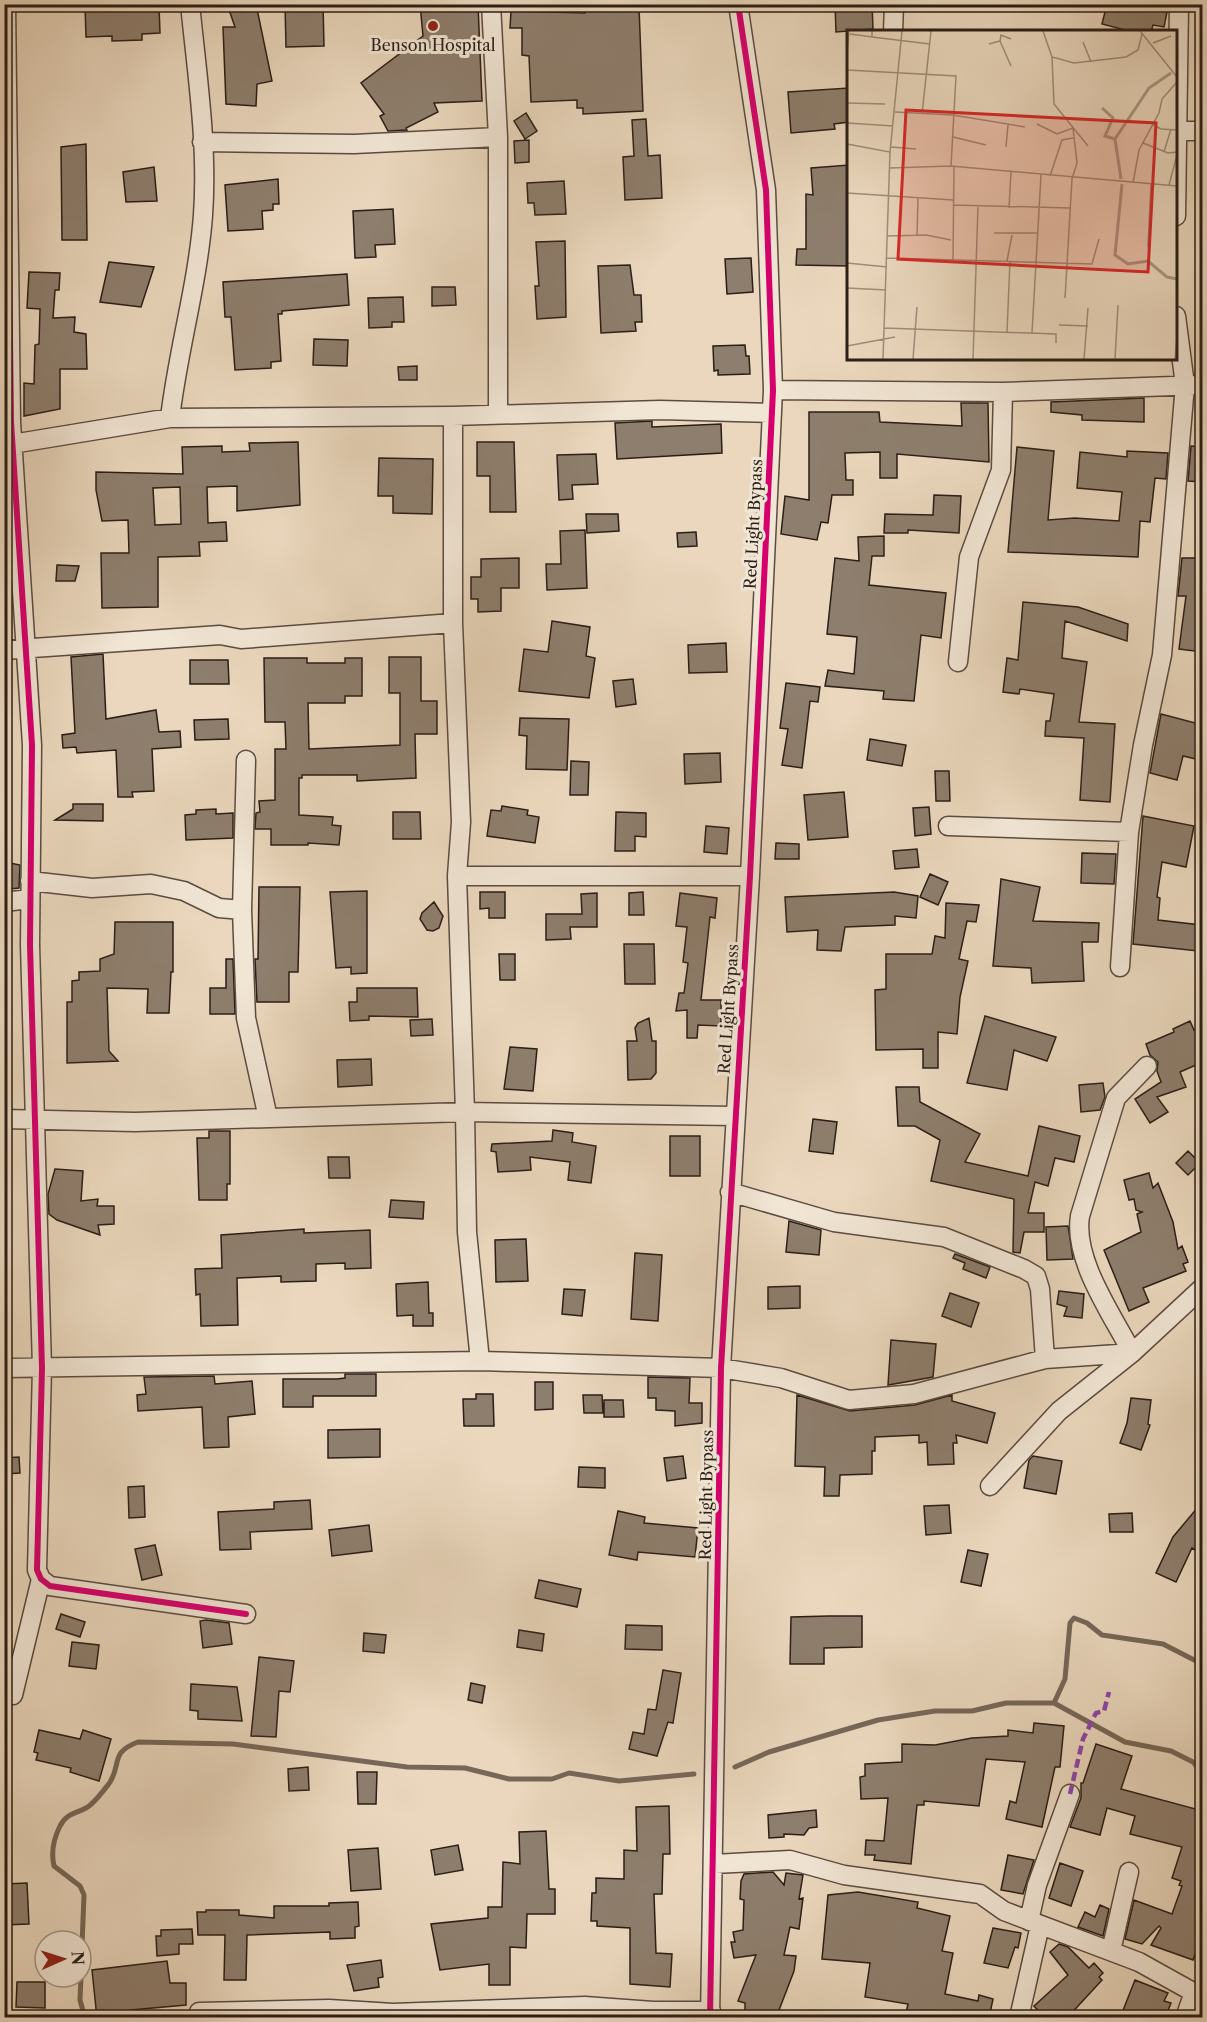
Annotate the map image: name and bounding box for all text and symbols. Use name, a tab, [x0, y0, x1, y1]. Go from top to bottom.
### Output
marker: Benson Hospital	[426, 19, 440, 33]
inset map	[847, 30, 1177, 360]
place label: Benson Hospital	[371, 35, 496, 55]
street label: Red Light Bypass	[740, 458, 766, 590]
street label: Red Light Bypass	[713, 943, 743, 1075]
street label: Red Light Bypass	[695, 1430, 717, 1560]
north arrow	[33, 1929, 93, 1989]
text: N	[68, 1951, 88, 1966]

